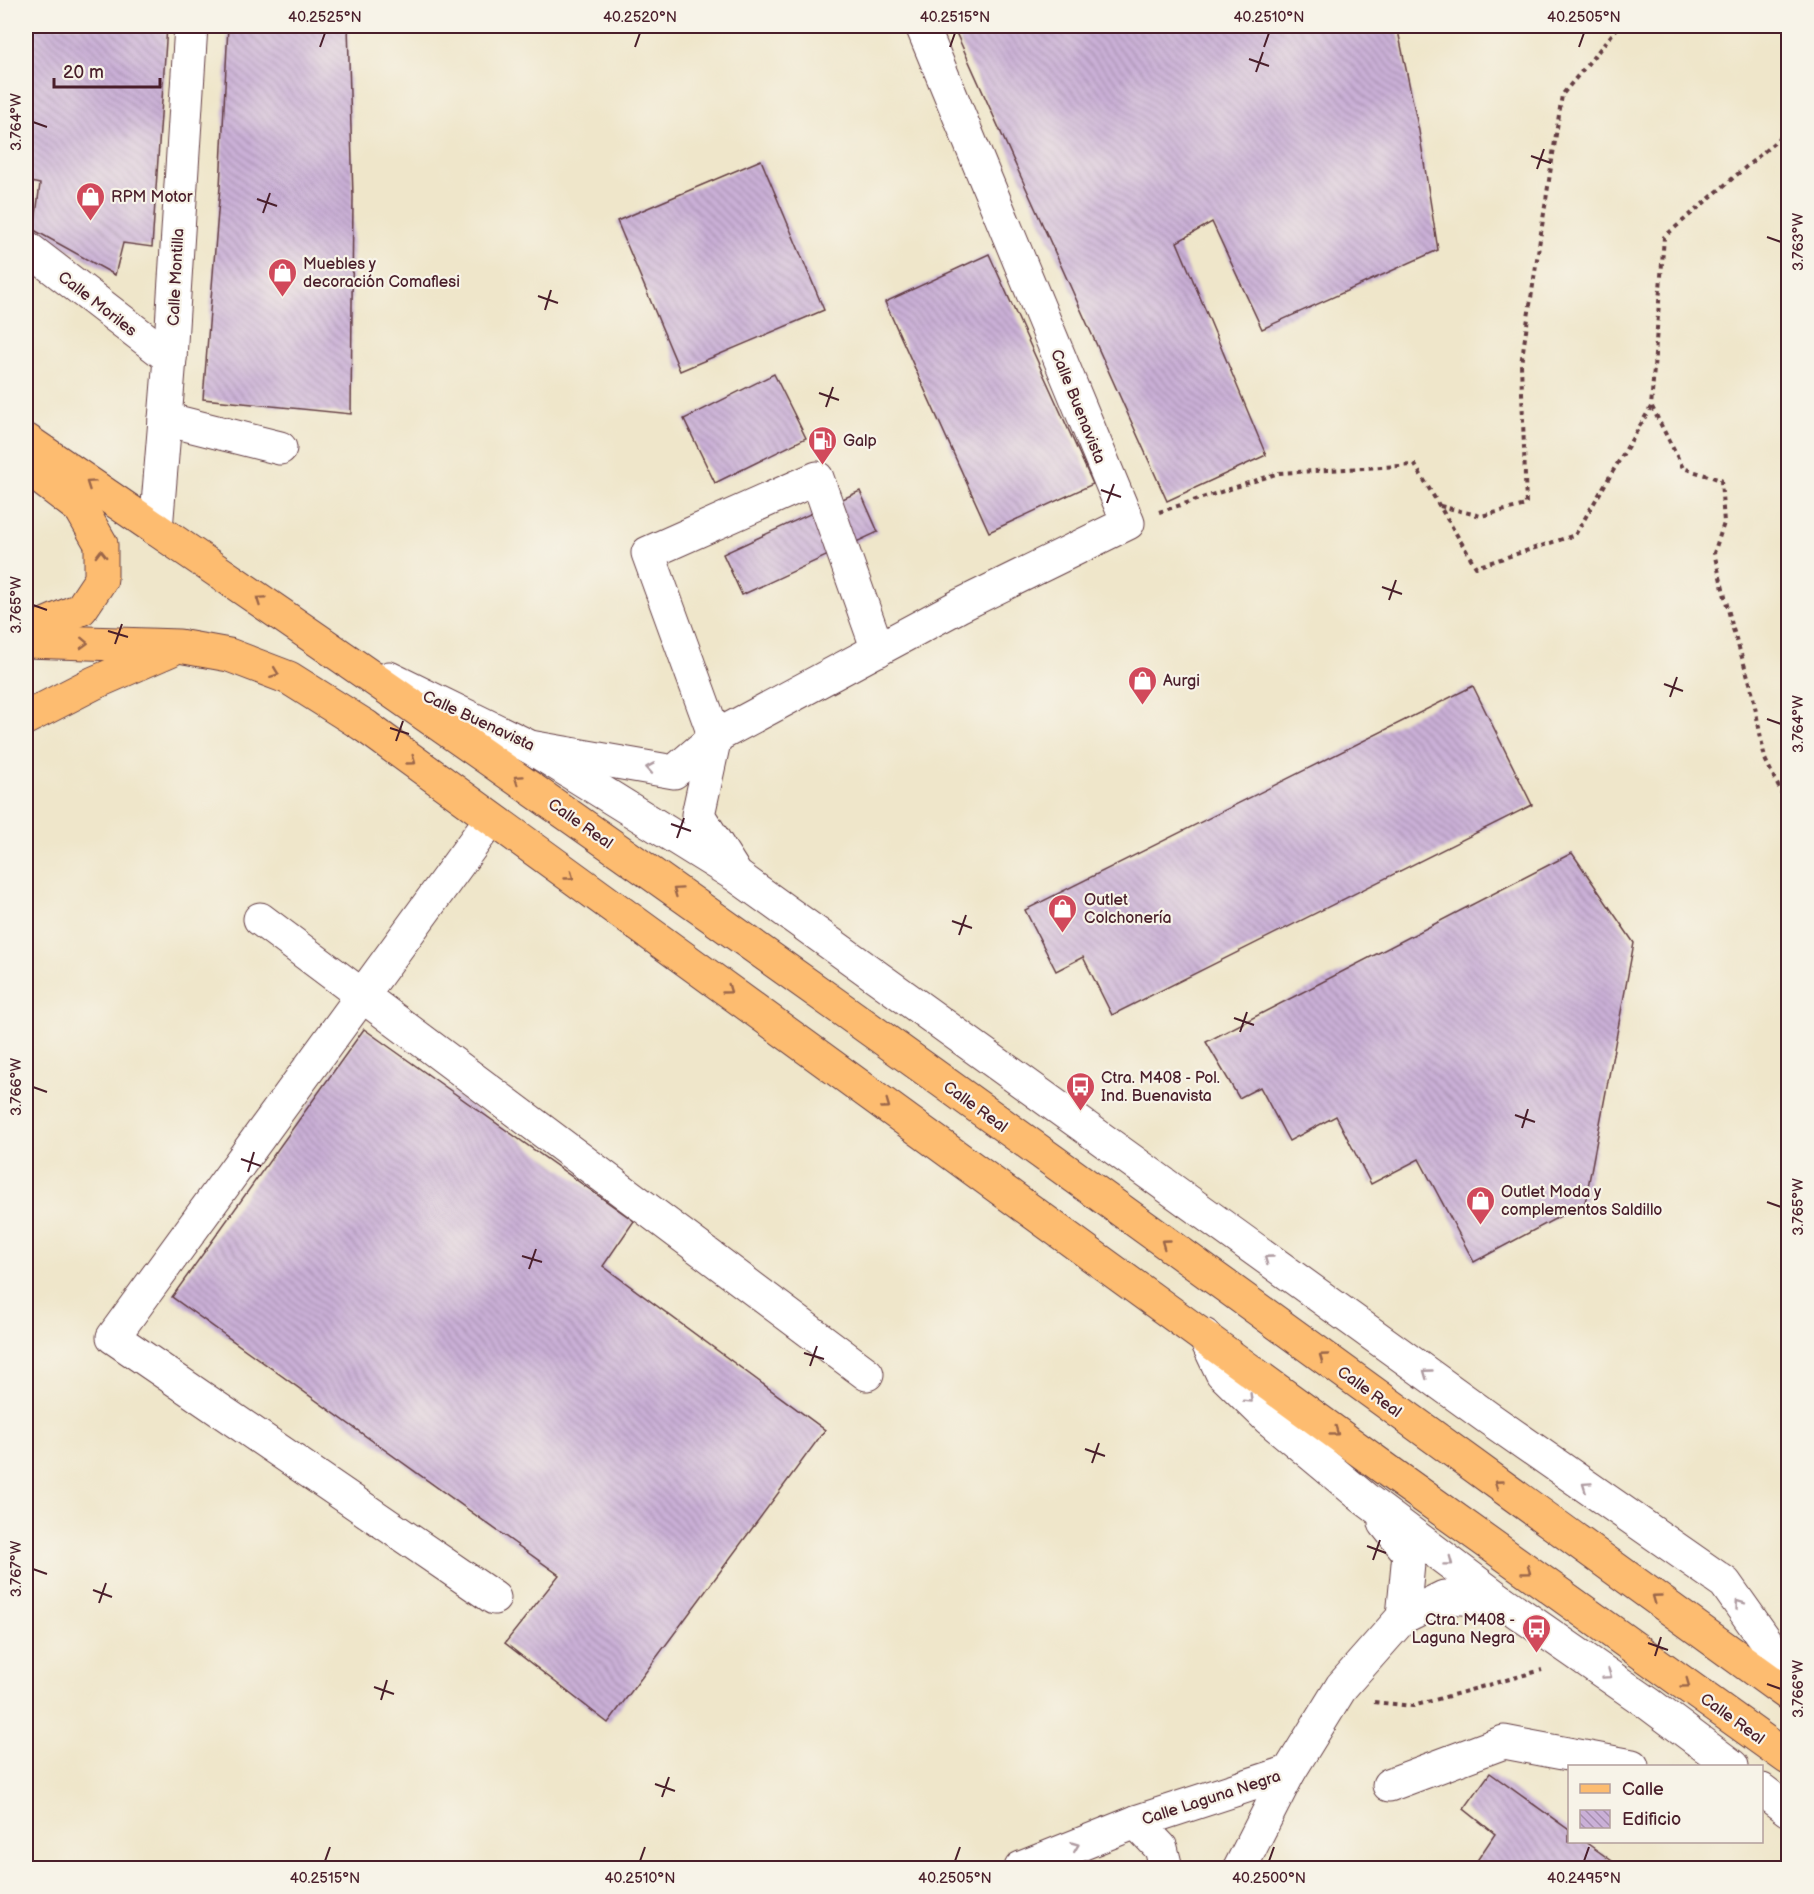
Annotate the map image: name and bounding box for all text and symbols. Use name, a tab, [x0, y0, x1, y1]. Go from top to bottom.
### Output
text: 40.2525°N	[288, 8, 362, 27]
text: 40.2520°N	[603, 8, 677, 27]
text: 40.2515°N	[920, 8, 990, 27]
text: 40.2510°N	[1233, 8, 1305, 27]
text: 40.2505°N	[1547, 8, 1621, 27]
scale bar	[54, 51, 160, 89]
text: 20 m	[63, 62, 104, 83]
text: 3.764°W	[7, 93, 26, 151]
shop icon: RPM Motor	[74, 180, 106, 222]
place label: RPM Motor	[111, 188, 193, 207]
text: 3.763°W	[1789, 213, 1808, 271]
street label: Calle Montilla	[164, 228, 189, 326]
place label: Muebles y decoración Comaflesi	[303, 255, 460, 292]
shop icon: Muebles y decoración Comaflesi	[266, 256, 298, 298]
street label: Calle Moriles	[54, 268, 140, 341]
street label: Calle Buenavista	[1046, 347, 1109, 466]
fuel station icon: Galp	[806, 424, 838, 466]
place label: Galp	[843, 432, 877, 451]
one-way arrow	[86, 480, 97, 491]
one-way arrow	[94, 550, 107, 559]
text: 3.765°W	[7, 576, 26, 634]
one-way arrow	[255, 596, 266, 607]
one-way arrow	[79, 637, 88, 649]
shop icon: Aurgi	[1126, 664, 1158, 706]
one-way arrow	[269, 666, 280, 678]
place label: Aurgi	[1163, 672, 1200, 691]
street label: Calle Buenavista	[419, 687, 537, 756]
text: 3.764°W	[1789, 695, 1808, 753]
one-way arrow	[406, 754, 417, 765]
one-way arrow	[645, 762, 655, 775]
one-way arrow	[513, 775, 524, 786]
street label: Calle Real	[544, 795, 616, 853]
one-way arrow	[563, 869, 574, 880]
one-way arrow	[673, 887, 684, 898]
place label: Outlet Colchonería	[1084, 891, 1172, 928]
shop icon: Outlet Colchonería	[1047, 892, 1079, 934]
one-way arrow	[721, 983, 732, 994]
text: 3.766°W	[7, 1058, 26, 1116]
place label: Ctra. M408 - Pol. Ind. Buenavista	[1101, 1069, 1220, 1106]
bus stop icon: Ctra. M408 - Pol. Ind. Buenavista	[1064, 1070, 1096, 1112]
street label: Calle Real	[939, 1078, 1011, 1137]
one-way arrow	[879, 1098, 890, 1109]
text: 3.765°W	[1789, 1178, 1808, 1236]
place label: Outlet Moda y complementos Saldillo	[1501, 1183, 1662, 1220]
shop icon: Outlet Moda y complementos Saldillo	[1464, 1184, 1496, 1226]
one-way arrow	[1161, 1239, 1172, 1250]
one-way arrow	[1264, 1255, 1275, 1266]
one-way arrow	[1319, 1353, 1330, 1364]
street label: Calle Real	[1333, 1363, 1405, 1422]
one-way arrow	[1422, 1369, 1433, 1380]
one-way arrow	[1241, 1392, 1252, 1403]
one-way arrow	[1329, 1425, 1340, 1436]
one-way arrow	[1494, 1480, 1505, 1491]
one-way arrow	[1581, 1482, 1592, 1493]
text: 3.767°W	[7, 1540, 26, 1597]
one-way arrow	[1442, 1554, 1453, 1565]
one-way arrow	[1521, 1564, 1532, 1575]
one-way arrow	[1652, 1595, 1663, 1606]
one-way arrow	[1736, 1599, 1747, 1610]
place label: Ctra. M408 - Laguna Negra	[1411, 1611, 1515, 1648]
bus stop icon: Ctra. M408 - Laguna Negra	[1520, 1612, 1552, 1654]
text: 3.766°W	[1789, 1660, 1808, 1718]
one-way arrow	[1601, 1668, 1612, 1679]
one-way arrow	[1680, 1677, 1691, 1688]
street label: Calle Real	[1696, 1690, 1768, 1749]
legend	[1568, 1765, 1763, 1843]
street label: Calle Laguna Negra	[1140, 1767, 1283, 1830]
text: Calle	[1622, 1779, 1664, 1800]
text: Edificio	[1622, 1809, 1681, 1830]
one-way arrow	[1069, 1841, 1080, 1853]
text: 40.2515°N	[290, 1869, 360, 1888]
text: 40.2510°N	[604, 1869, 676, 1888]
text: 40.2505°N	[918, 1869, 992, 1888]
text: 40.2500°N	[1232, 1869, 1306, 1888]
text: 40.2495°N	[1547, 1869, 1621, 1888]

